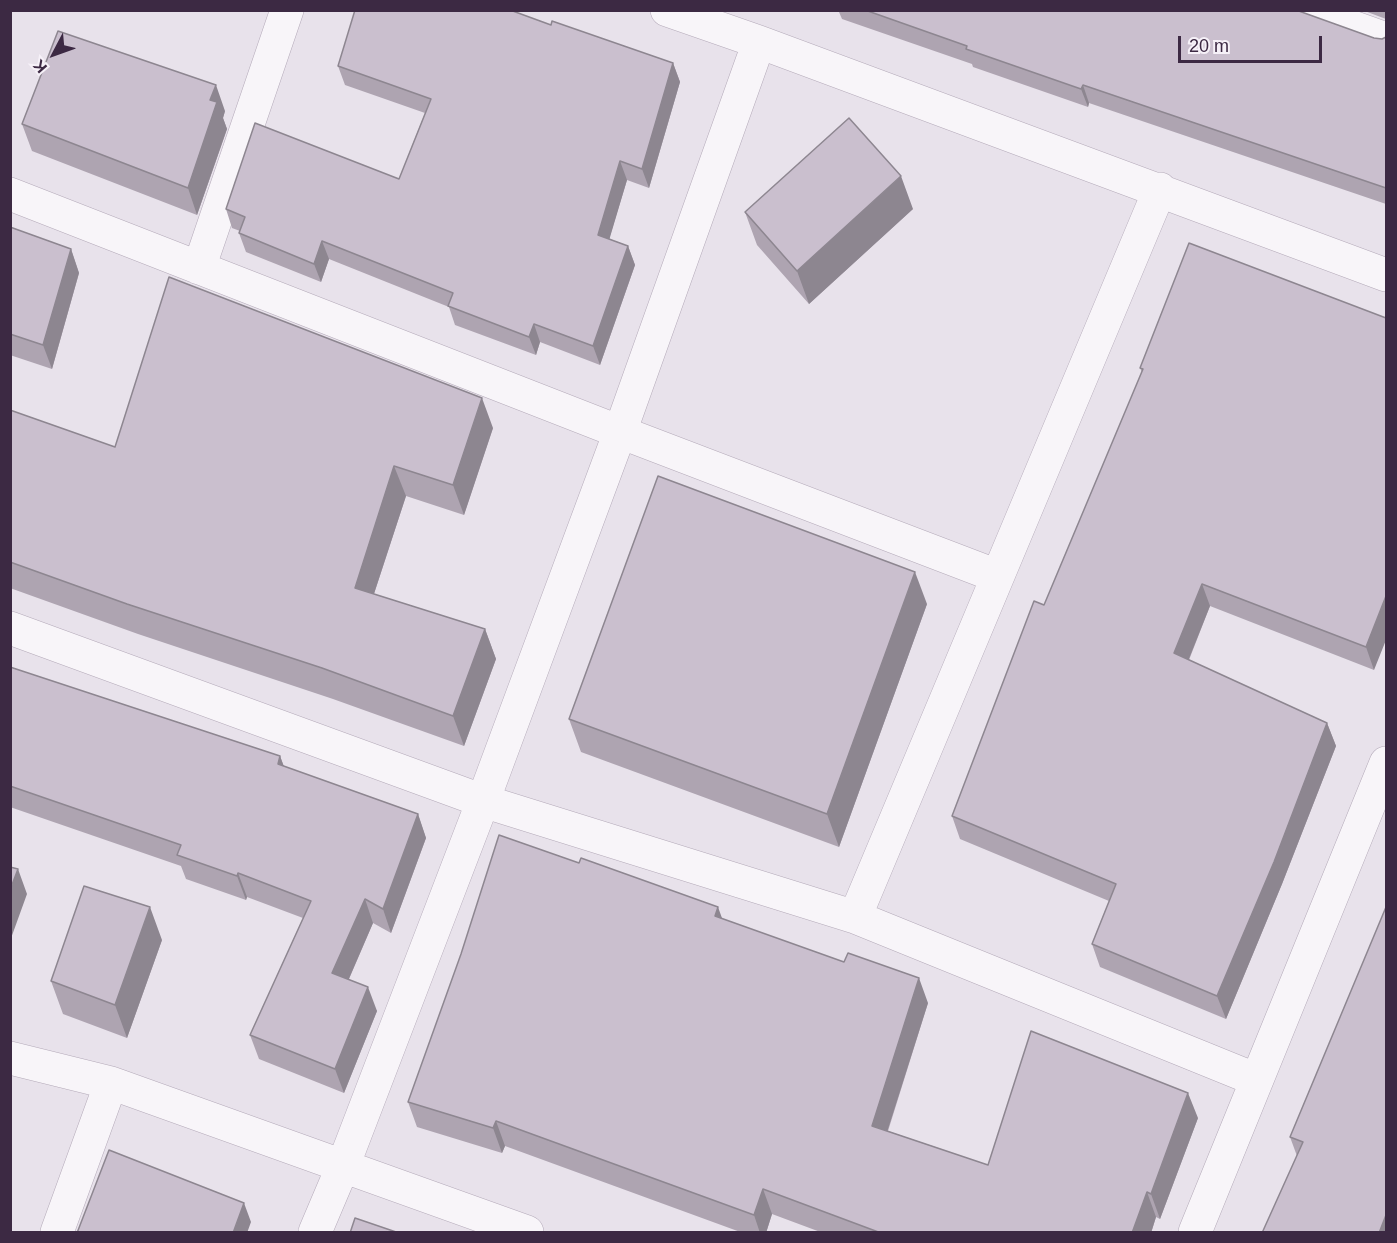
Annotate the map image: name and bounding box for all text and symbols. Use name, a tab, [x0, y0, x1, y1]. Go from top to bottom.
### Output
north arrow	[24, 24, 84, 84]
scale bar	[1181, 24, 1325, 62]
text: 20 m	[1189, 36, 1229, 56]
text: K	[30, 56, 50, 76]

